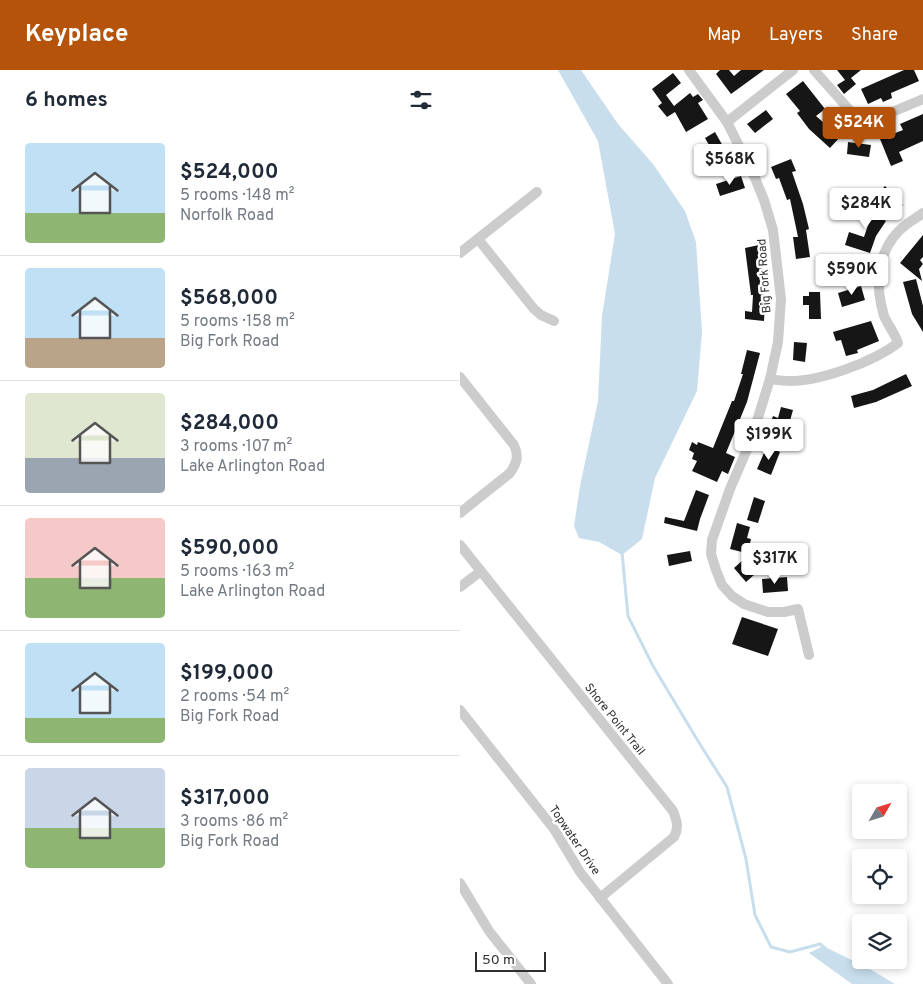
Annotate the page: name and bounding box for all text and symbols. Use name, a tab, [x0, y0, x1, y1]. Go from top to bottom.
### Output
text: Keyplace	[25, 20, 128, 50]
text: Map	[707, 24, 741, 47]
text: Layers	[769, 24, 823, 47]
text: Share	[851, 24, 898, 47]
icon: filters	[407, 86, 435, 114]
text: 6 homes	[25, 87, 108, 114]
pin: $524K	[824, 106, 894, 149]
text: $524K	[834, 113, 884, 133]
pin: $568K	[695, 144, 765, 186]
text: $568K	[705, 150, 755, 170]
text: $524,000	[180, 159, 279, 186]
icon: home	[65, 163, 125, 223]
text: 5 rooms · 148 m²	[180, 186, 295, 206]
pin: $284K	[831, 188, 901, 230]
text: $284K	[840, 194, 892, 214]
text: Norfolk Road	[180, 206, 274, 226]
street label: Big Fork Road	[754, 238, 776, 314]
pin: $590K	[817, 254, 887, 296]
text: $590K	[826, 260, 878, 280]
text: $568,000	[180, 285, 278, 312]
icon: home	[65, 288, 125, 348]
text: 5 rooms · 158 m²	[180, 312, 295, 332]
text: Big Fork Road	[180, 332, 279, 352]
text: $284,000	[180, 410, 279, 437]
icon: home	[65, 413, 125, 473]
pin: $199K	[734, 418, 804, 461]
text: $199K	[745, 425, 793, 445]
text: 3 rooms · 107 m²	[180, 437, 292, 457]
text: Lake Arlington Road	[180, 457, 325, 477]
text: $590,000	[180, 535, 279, 562]
icon: home	[65, 538, 125, 598]
pin: $317K	[740, 542, 810, 585]
text: $317K	[752, 549, 798, 569]
text: 5 rooms · 163 m²	[180, 562, 294, 582]
text: Lake Arlington Road	[180, 582, 325, 602]
text: $199,000	[180, 660, 274, 687]
icon: home	[65, 663, 125, 723]
street label: Shore Point Trail	[580, 680, 648, 759]
text: 2 rooms · 54 m²	[180, 687, 289, 707]
text: Big Fork Road	[180, 707, 279, 727]
north arrow	[852, 784, 908, 839]
map controls	[852, 784, 907, 969]
text: $317,000	[180, 785, 270, 812]
icon: home	[65, 788, 125, 848]
street label: Topwater Drive	[545, 803, 603, 878]
text: 3 rooms · 86 m²	[180, 812, 288, 832]
text: Big Fork Road	[180, 832, 279, 852]
button: locate	[852, 849, 907, 904]
button: layers	[852, 914, 907, 969]
scale bar	[475, 949, 546, 972]
text: 50 m	[482, 952, 515, 969]

